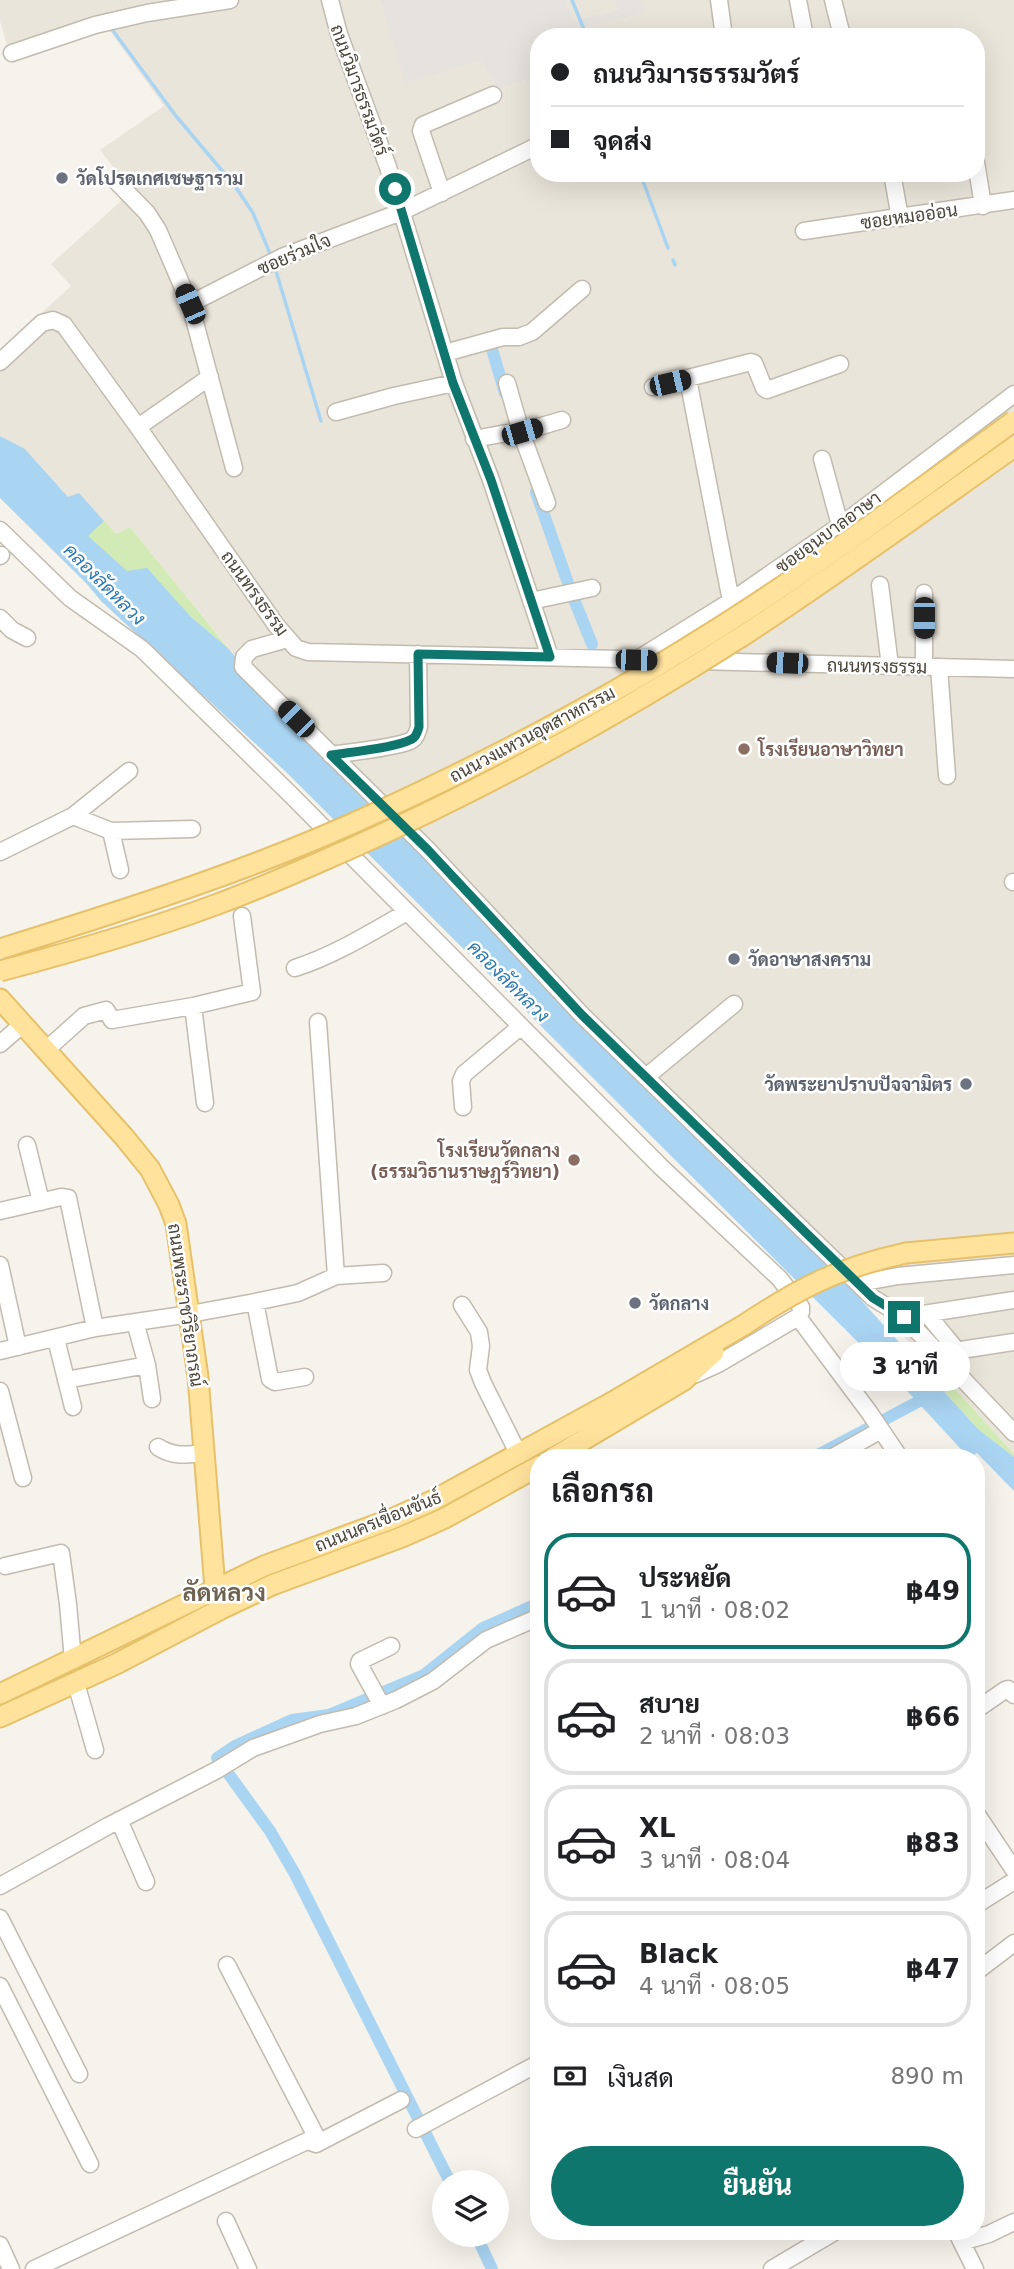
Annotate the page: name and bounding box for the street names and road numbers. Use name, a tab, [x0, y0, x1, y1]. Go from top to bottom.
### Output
street label: ถนนวิมารธรรมวัตร์	[327, 21, 395, 159]
street label: ซอยหมออ่อน	[859, 198, 959, 233]
street label: ซอยร่วมใจ	[253, 227, 334, 279]
street label: ซอยอุนบาลอาษา	[771, 487, 886, 579]
street label: ถนนทรงธรรม	[217, 546, 293, 640]
street label: ถนนทรงธรรม	[827, 655, 927, 677]
street label: ถนนวงแหวนอุตสาหกรรม	[446, 681, 619, 788]
street label: ถนนพระราชวิริยาภรณ์	[164, 1222, 210, 1388]
street label: ถนนนครเขื่อนขันธ์	[310, 1481, 445, 1556]

